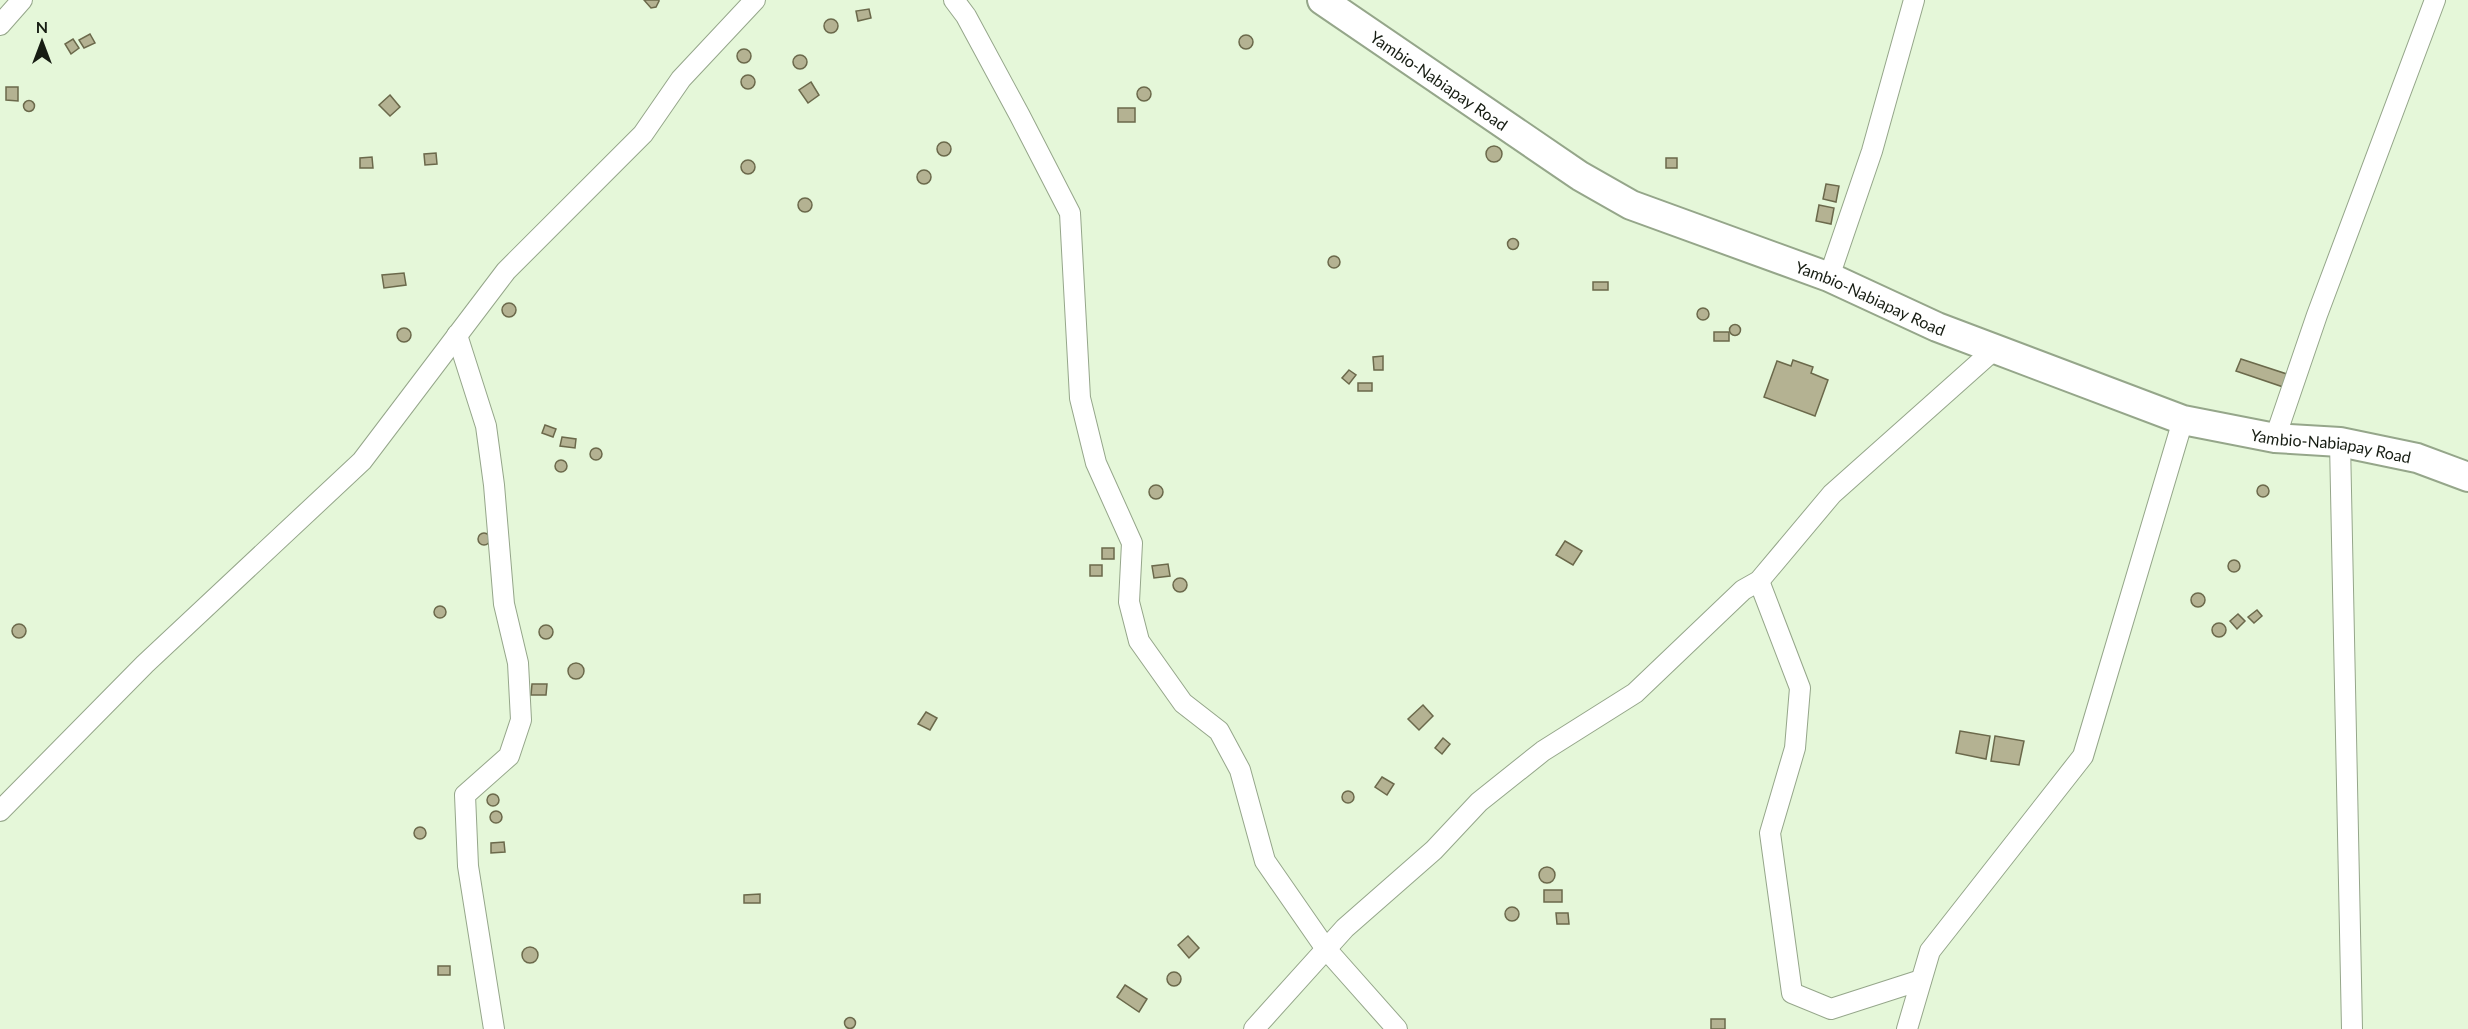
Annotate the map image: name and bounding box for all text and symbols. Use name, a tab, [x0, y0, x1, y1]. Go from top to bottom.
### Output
north arrow	[12, 12, 72, 72]
text: N	[36, 17, 48, 36]
street label: Yambio-Nabiapay Road	[1367, 26, 1512, 134]
street label: Yambio-Nabiapay Road	[1793, 256, 1948, 339]
street label: Yambio-Nabiapay Road	[2249, 424, 2413, 466]

